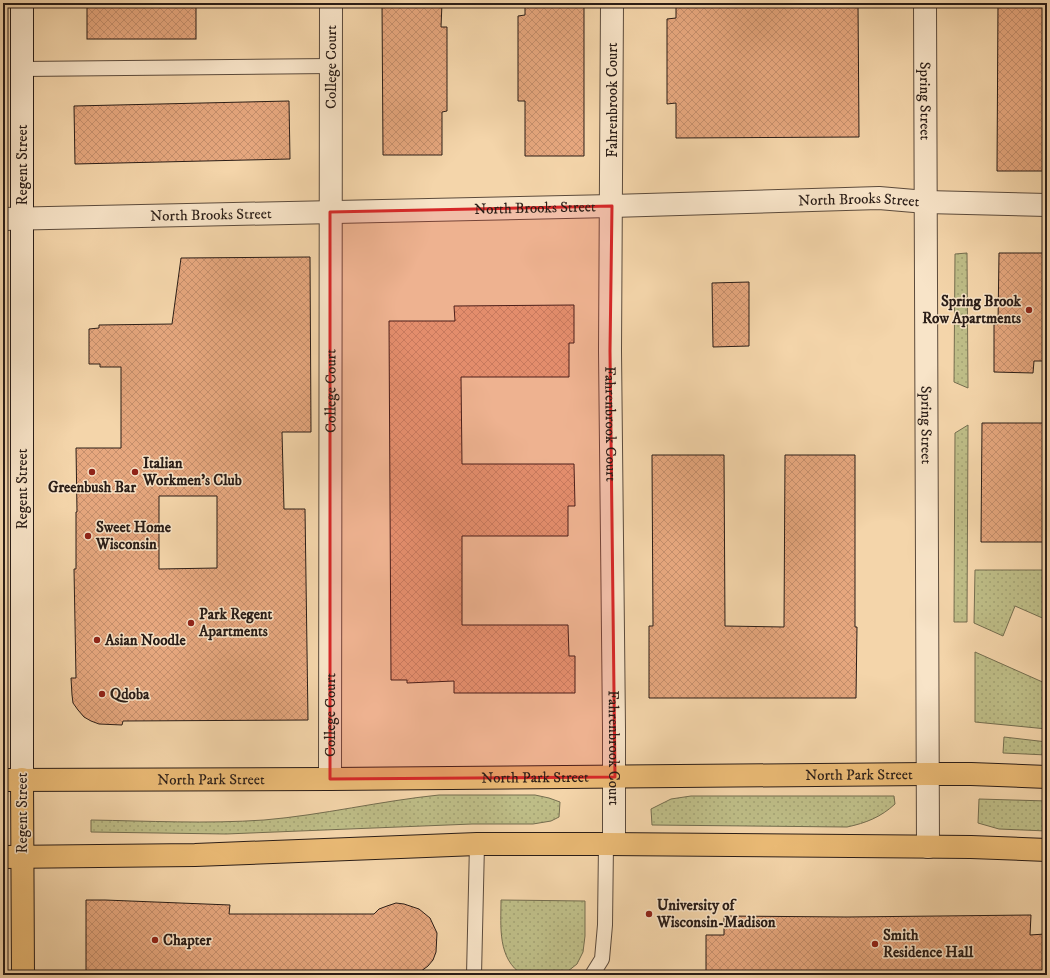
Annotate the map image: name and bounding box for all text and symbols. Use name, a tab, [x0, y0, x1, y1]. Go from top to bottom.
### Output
street label: College Court	[321, 25, 340, 109]
street label: Fahrenbrook Court	[603, 42, 622, 158]
street label: Spring Street	[916, 62, 935, 141]
street label: Regent Street	[13, 124, 32, 205]
street label: North Brooks Street	[798, 188, 920, 211]
street label: North Brooks Street	[474, 197, 596, 218]
street label: North Brooks Street	[150, 204, 272, 225]
place label: Spring Brook Row Apartments	[922, 292, 1022, 328]
marker: Spring Brook Row Apartments	[1024, 305, 1034, 315]
street label: College Court	[321, 349, 340, 433]
street label: Fahrenbrook Court	[601, 366, 621, 482]
street label: Spring Street	[917, 386, 936, 465]
street label: Regent Street	[13, 448, 32, 529]
place label: Italian Workmen's Club	[142, 454, 242, 490]
marker: Greenbush Bar	[87, 467, 97, 477]
marker: Italian Workmen's Club	[130, 467, 140, 477]
place label: Greenbush Bar	[48, 478, 136, 497]
place label: Sweet Home Wisconsin	[95, 518, 172, 554]
marker: Sweet Home Wisconsin	[83, 531, 93, 541]
place label: Park Regent Apartments	[198, 605, 273, 641]
marker: Park Regent Apartments	[186, 618, 196, 628]
place label: Asian Noodle	[104, 631, 186, 650]
marker: Asian Noodle	[92, 635, 102, 645]
street label: College Court	[321, 673, 340, 757]
place label: Qdoba	[110, 685, 150, 704]
marker: Qdoba	[97, 689, 107, 699]
street label: Fahrenbrook Court	[604, 690, 624, 806]
street label: North Park Street	[805, 765, 913, 785]
street label: North Park Street	[481, 767, 589, 787]
street label: North Park Street	[157, 770, 265, 789]
street label: Regent Street	[13, 772, 32, 853]
place label: University of Wisconsin-Madison	[656, 896, 776, 932]
marker: University of Wisconsin-Madison	[644, 909, 654, 919]
place label: Smith Residence Hall	[883, 926, 974, 962]
place label: Chapter	[163, 931, 212, 950]
marker: Chapter	[150, 935, 160, 945]
marker: Smith Residence Hall	[870, 939, 880, 949]

